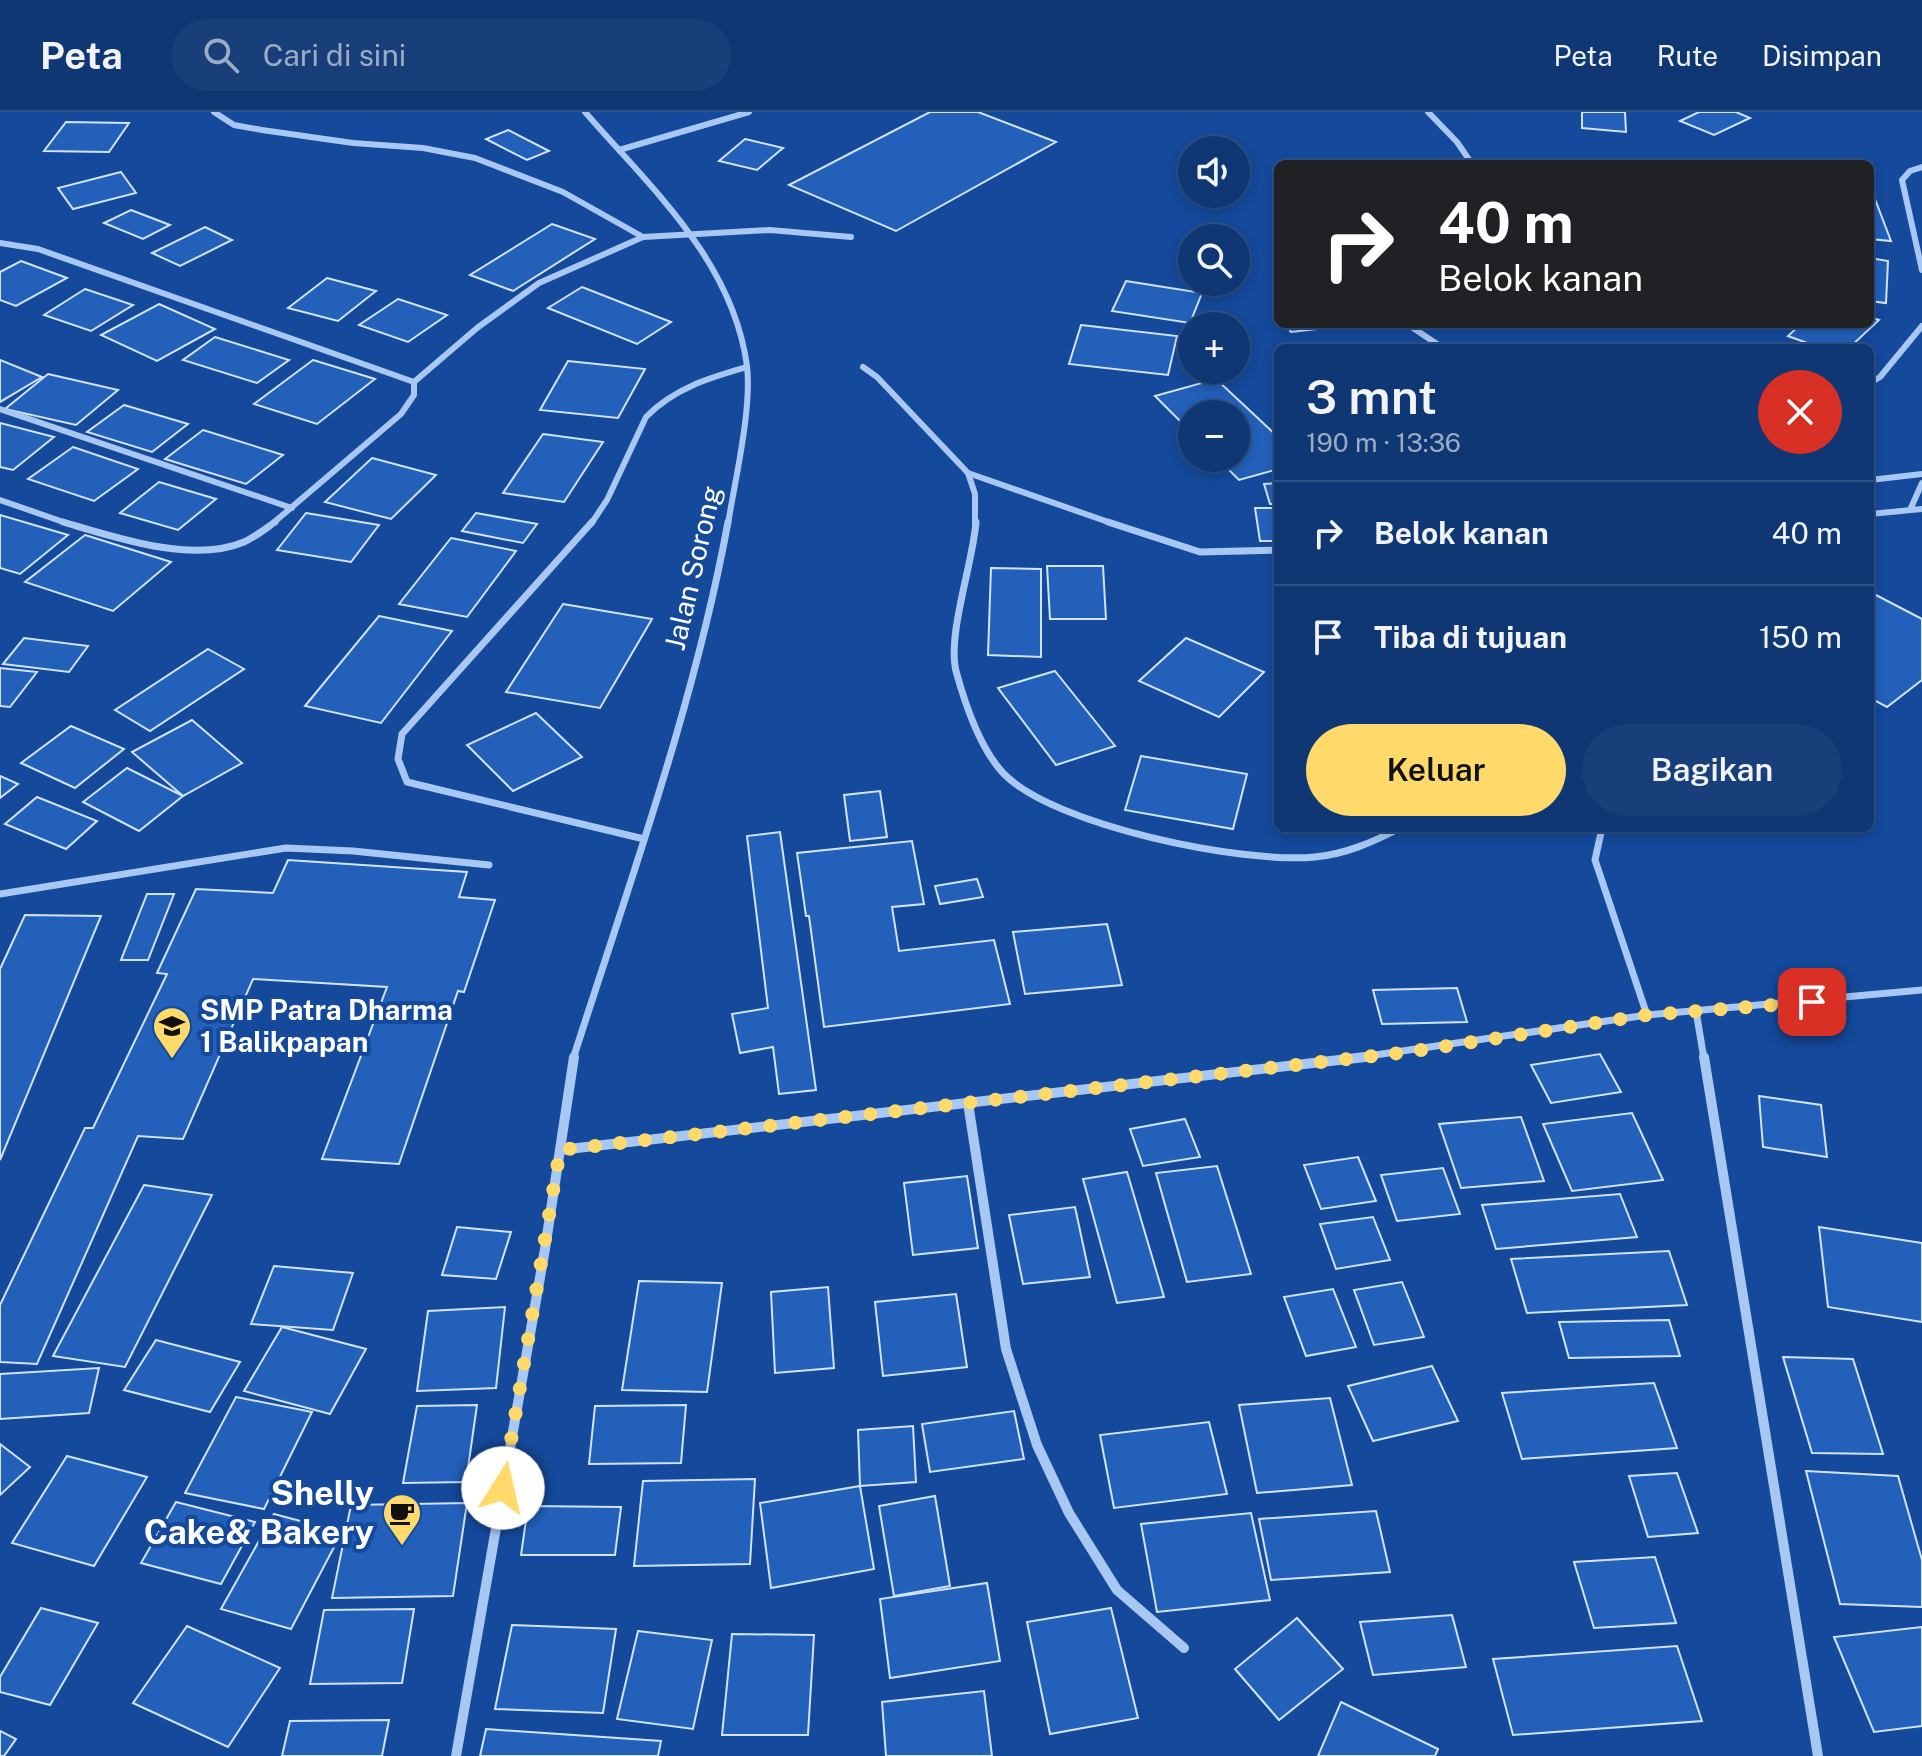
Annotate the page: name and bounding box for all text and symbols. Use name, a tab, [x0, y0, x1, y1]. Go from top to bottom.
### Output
search box	[171, 19, 731, 91]
text: Peta	[40, 33, 123, 78]
icon: search	[199, 33, 243, 77]
text: Cari di sini	[263, 37, 406, 73]
text: Peta	[1554, 39, 1613, 72]
text: Rute	[1657, 39, 1718, 72]
text: Disimpan	[1762, 39, 1882, 72]
map controls	[1178, 136, 1250, 472]
button: sound	[1178, 136, 1250, 208]
text: 40 m	[1438, 190, 1574, 256]
icon: right	[1306, 192, 1410, 296]
button: search	[1178, 224, 1250, 296]
text: Belok kanan	[1438, 257, 1643, 299]
button: +	[1178, 312, 1250, 384]
text: 3 mnt	[1306, 368, 1437, 425]
button: close	[1758, 370, 1842, 454]
button: −	[1178, 400, 1250, 472]
text: 190 m · 13:36	[1306, 427, 1461, 458]
street label: Jalan Sorong	[658, 482, 727, 653]
icon: right	[1306, 511, 1350, 555]
text: Belok kanan	[1374, 515, 1549, 551]
text: 40 m	[1772, 515, 1842, 551]
icon: arrive	[1306, 615, 1350, 659]
text: Tiba di tujuan	[1374, 619, 1567, 655]
text: 150 m	[1759, 619, 1842, 655]
button: Keluar	[1306, 724, 1566, 816]
button: Bagikan	[1582, 724, 1842, 816]
pin	[1778, 968, 1846, 1036]
icon: arrive	[1790, 980, 1834, 1024]
place label: SMP Patra Dharma 1 Balikpapan	[200, 993, 453, 1058]
school or university icon: SMP Patra Dharma 1 Balikpapan	[151, 1005, 193, 1060]
position arrow	[461, 1446, 545, 1530]
place label: Shelly Cake& Bakery	[144, 1473, 374, 1552]
cafe icon: Shelly Cake& Bakery	[381, 1492, 423, 1547]

